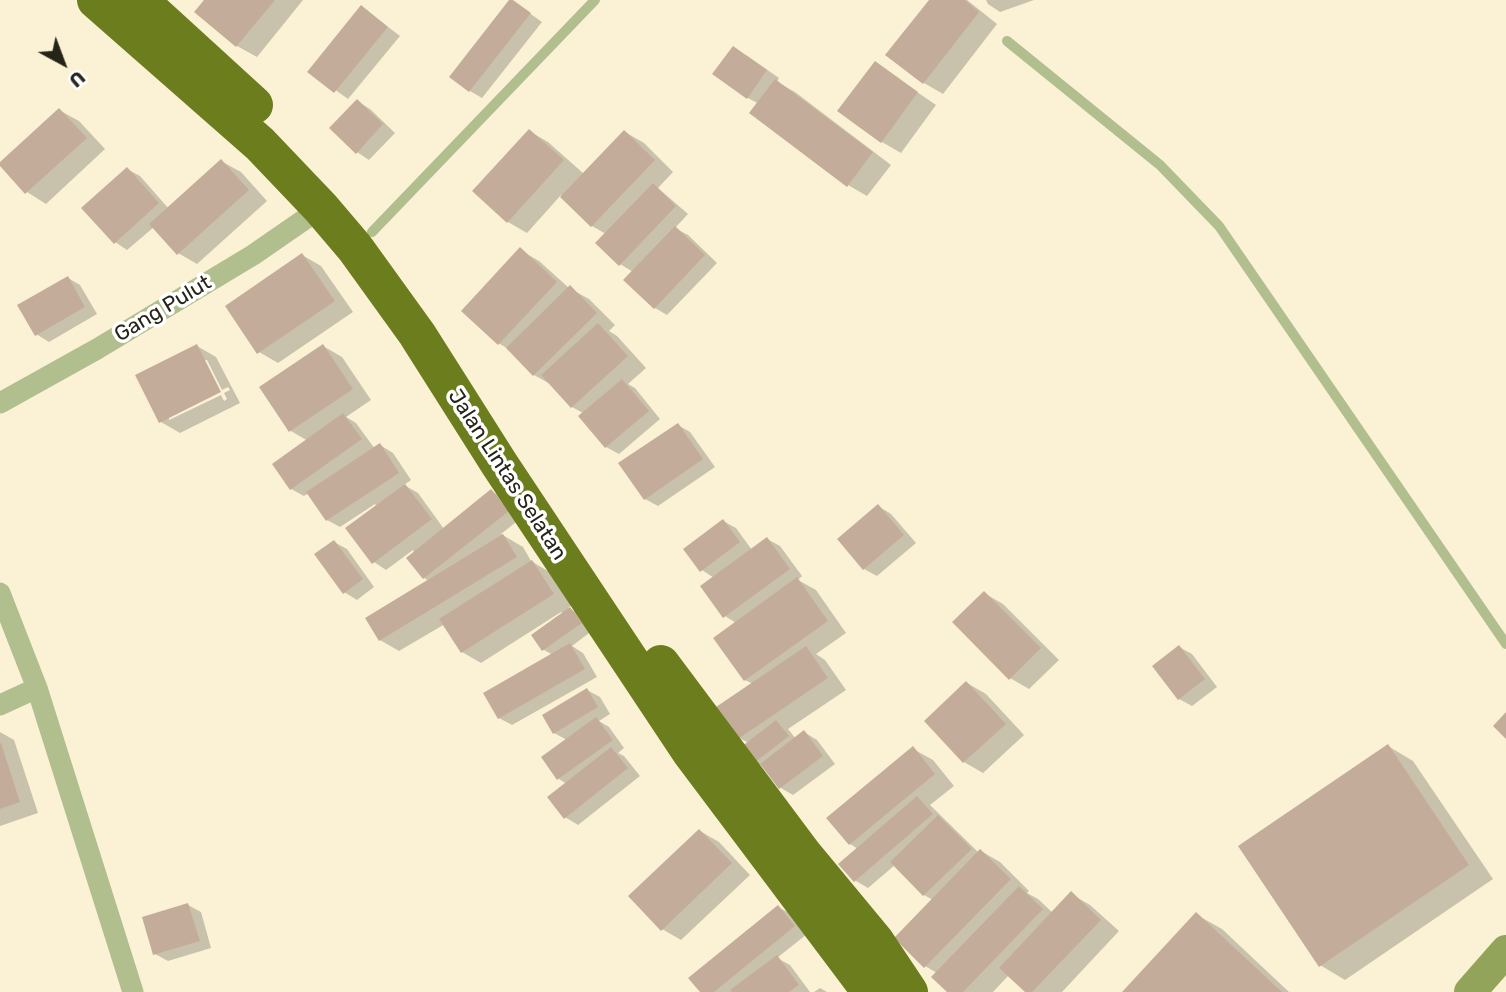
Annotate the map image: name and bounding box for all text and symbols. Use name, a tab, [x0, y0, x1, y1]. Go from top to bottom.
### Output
north arrow	[28, 28, 98, 98]
text: U	[64, 66, 90, 92]
street label: Gang Pulut	[110, 270, 216, 348]
street label: Jalan Lintas Selatan	[442, 385, 572, 565]

